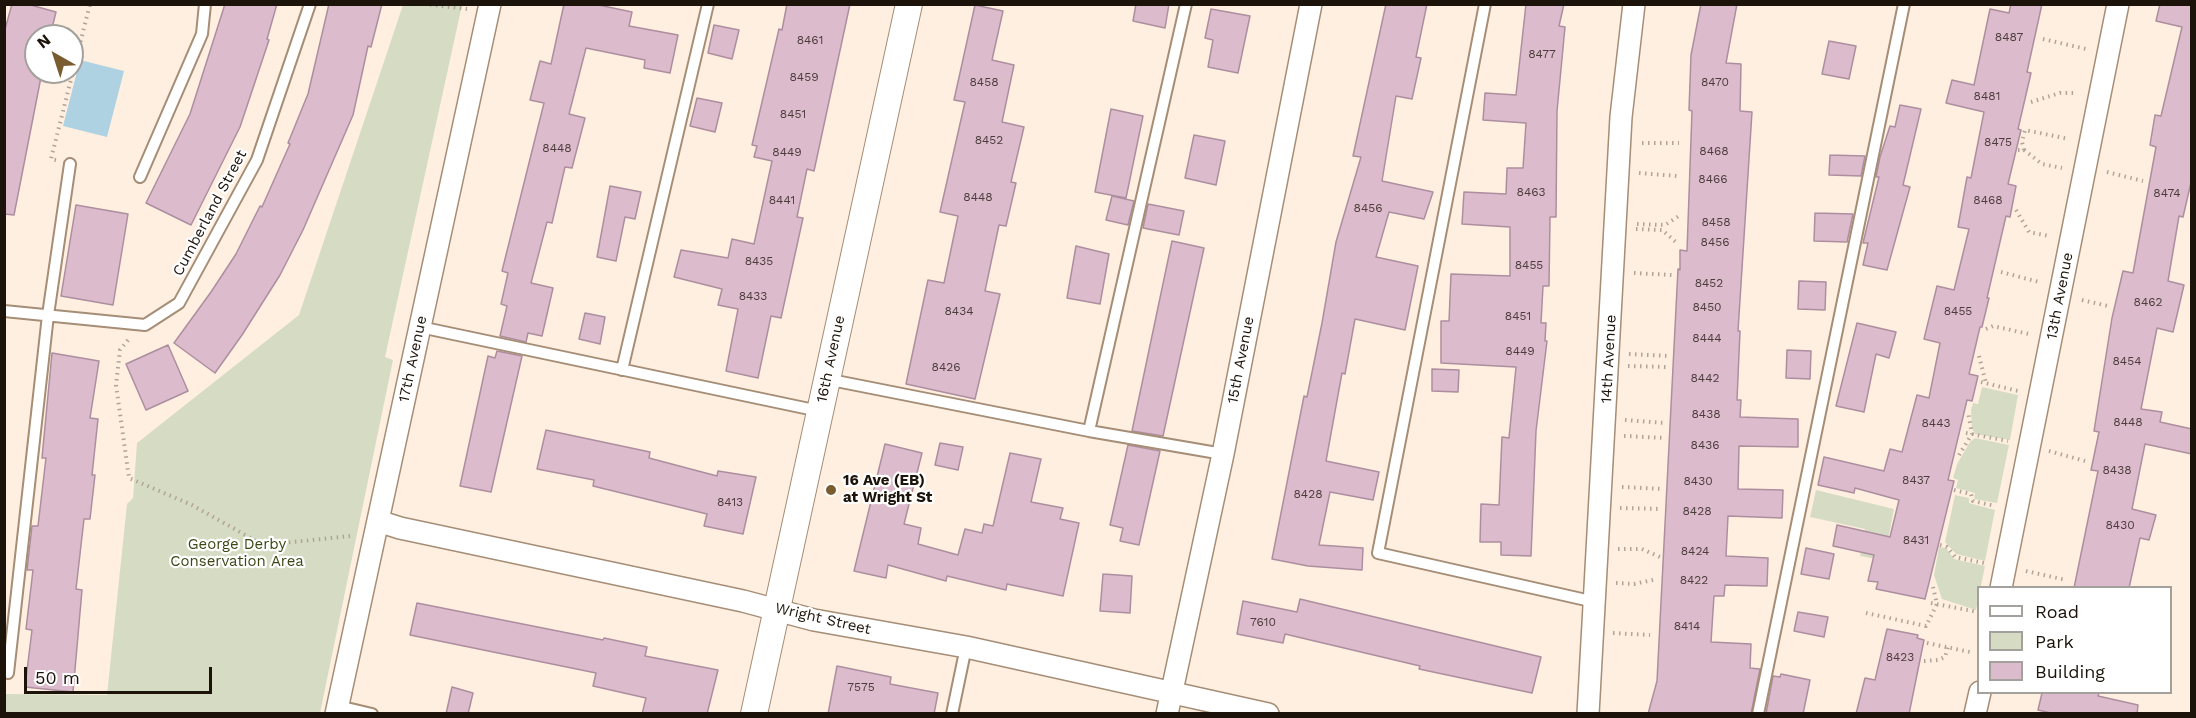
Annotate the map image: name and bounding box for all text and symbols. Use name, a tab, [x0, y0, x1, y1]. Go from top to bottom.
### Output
north arrow	[24, 24, 84, 84]
text: N	[33, 30, 54, 52]
house number: 8487	[1995, 30, 2023, 44]
house number: 8461	[797, 33, 823, 47]
house number: 8477	[1528, 47, 1556, 61]
house number: 8459	[789, 70, 819, 84]
house number: 8458	[969, 75, 999, 89]
house number: 8470	[1701, 75, 1729, 89]
house number: 8481	[1974, 89, 2000, 103]
house number: 8451	[780, 107, 806, 121]
house number: 8452	[975, 133, 1003, 147]
house number: 8475	[1984, 135, 2012, 149]
house number: 8448	[542, 141, 572, 155]
house number: 8468	[1699, 144, 1729, 158]
house number: 8449	[772, 145, 802, 159]
street label: Cumberland Street	[169, 147, 251, 279]
house number: 8466	[1698, 172, 1728, 186]
house number: 8463	[1516, 185, 1546, 199]
house number: 8474	[2153, 186, 2181, 200]
house number: 8448	[963, 190, 993, 204]
house number: 8441	[769, 193, 795, 207]
house number: 8468	[1973, 193, 2003, 207]
house number: 8456	[1353, 201, 1383, 215]
house number: 8458	[1701, 215, 1731, 229]
house number: 8456	[1700, 235, 1730, 249]
street label: 13th Avenue	[2043, 251, 2077, 341]
house number: 8435	[745, 254, 773, 268]
house number: 8455	[1515, 258, 1543, 272]
house number: 8452	[1695, 276, 1723, 290]
house number: 8433	[739, 289, 767, 303]
house number: 8462	[2133, 295, 2163, 309]
house number: 8450	[1692, 300, 1722, 314]
house number: 8434	[944, 304, 974, 318]
house number: 8455	[1944, 304, 1972, 318]
house number: 8451	[1505, 309, 1531, 323]
street label: 17th Avenue	[395, 314, 431, 404]
street label: 16th Avenue	[813, 314, 849, 404]
street label: 14th Avenue	[1598, 314, 1620, 404]
street label: 15th Avenue	[1224, 315, 1258, 405]
house number: 8444	[1692, 331, 1722, 345]
house number: 8449	[1505, 344, 1535, 358]
house number: 8454	[2112, 354, 2142, 368]
house number: 8426	[931, 360, 961, 374]
house number: 8442	[1690, 371, 1720, 385]
house number: 8438	[1691, 407, 1721, 421]
house number: 8448	[2113, 415, 2143, 429]
house number: 8443	[1921, 416, 1951, 430]
house number: 8436	[1690, 438, 1720, 452]
house number: 8438	[2102, 463, 2132, 477]
place label: 16 Ave (EB) at Wright St	[843, 472, 932, 507]
house number: 8437	[1902, 473, 1930, 487]
house number: 8430	[1683, 474, 1713, 488]
marker: 16 Ave (EB) at Wright St	[824, 483, 838, 497]
house number: 8428	[1293, 487, 1323, 501]
house number: 8413	[717, 495, 743, 509]
house number: 8428	[1682, 504, 1712, 518]
house number: 8430	[2105, 518, 2135, 532]
house number: 8431	[1903, 533, 1929, 547]
park label: George Derby Conservation Area	[170, 536, 304, 571]
house number: 8424	[1681, 544, 1709, 558]
house number: 8422	[1680, 573, 1708, 587]
legend	[1977, 586, 2172, 694]
street label: Wright Street	[773, 599, 873, 639]
text: Road	[2035, 601, 2079, 622]
house number: 7610	[1250, 615, 1276, 629]
house number: 8414	[1674, 619, 1700, 633]
text: Park	[2035, 631, 2074, 652]
house number: 8423	[1886, 650, 1914, 664]
scale bar	[27, 655, 214, 693]
text: Building	[2035, 661, 2105, 682]
text: 50 m	[35, 667, 80, 688]
house number: 7575	[847, 680, 875, 694]

